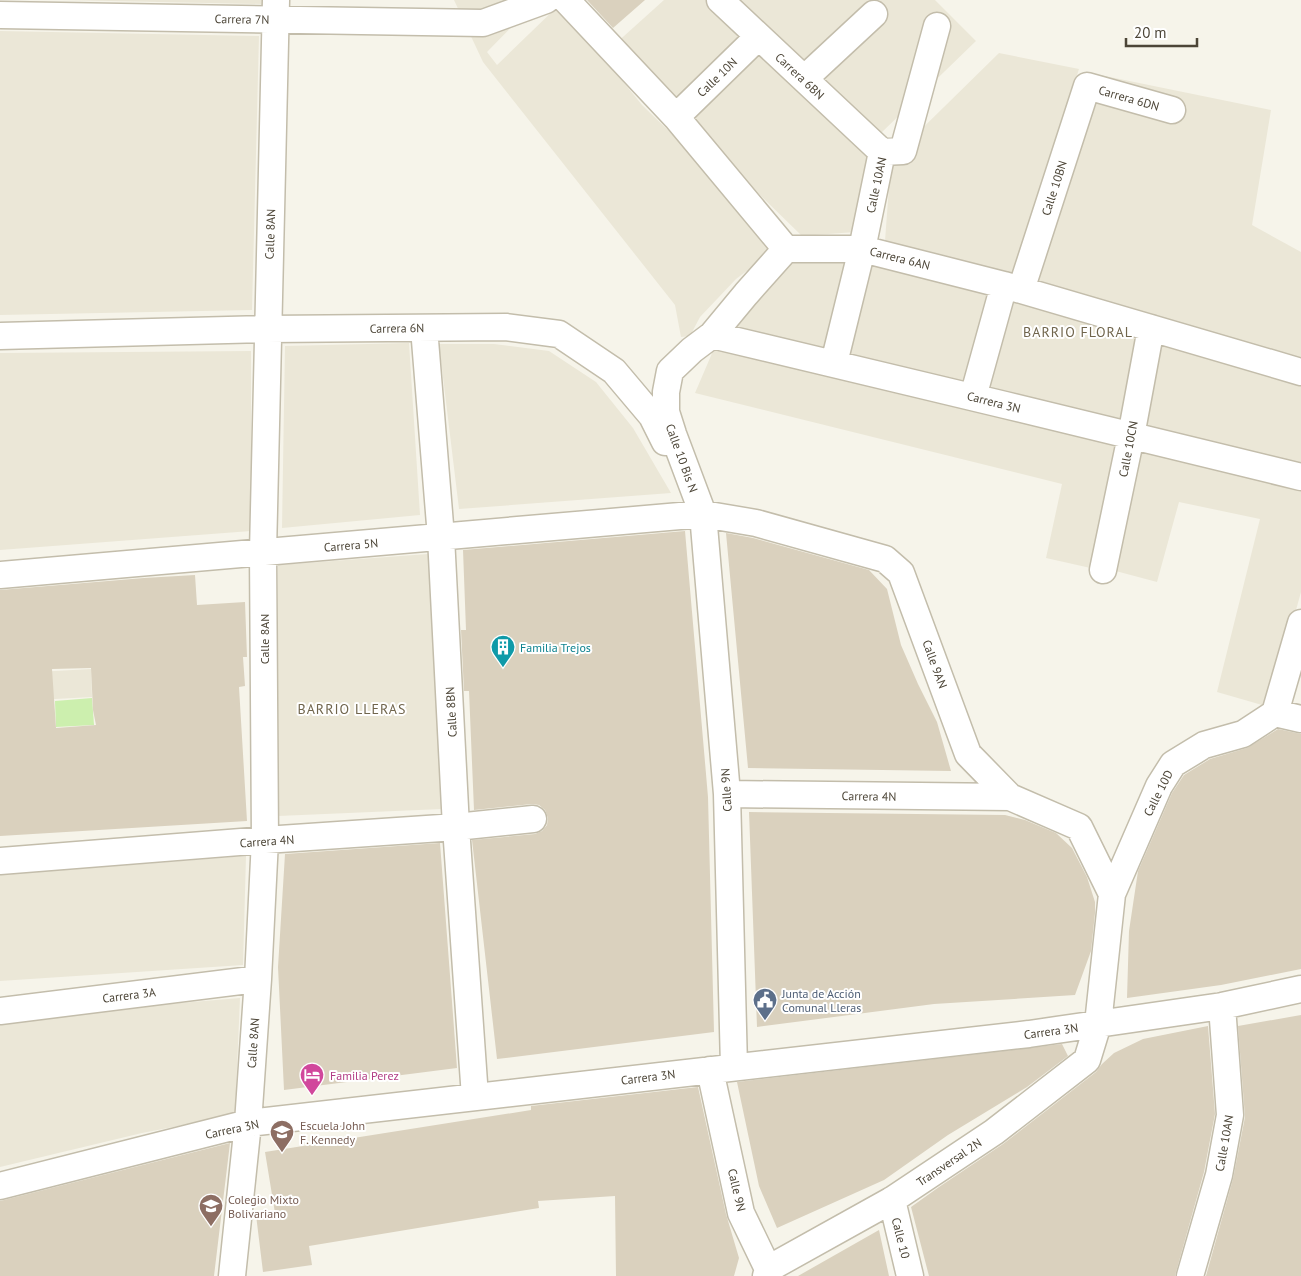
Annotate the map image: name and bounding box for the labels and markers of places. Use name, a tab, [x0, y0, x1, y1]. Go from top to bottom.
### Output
building icon: Familia Trejos	[490, 634, 516, 668]
place label: Familia Trejos	[520, 640, 591, 655]
place label: Junta de Acción Comunal Lleras	[781, 986, 861, 1015]
public building icon: Junta de Acción Comunal Lleras	[752, 987, 778, 1021]
hotel icon: Familia Perez	[299, 1062, 325, 1096]
place label: Familia Perez	[330, 1068, 399, 1083]
place label: Escuela John F. Kennedy	[300, 1118, 365, 1147]
school or university icon: Escuela John F. Kennedy	[269, 1119, 295, 1153]
place label: Colegio Mixto Bolivariano	[228, 1192, 299, 1221]
school or university icon: Colegio Mixto Bolivariano	[198, 1193, 224, 1227]

